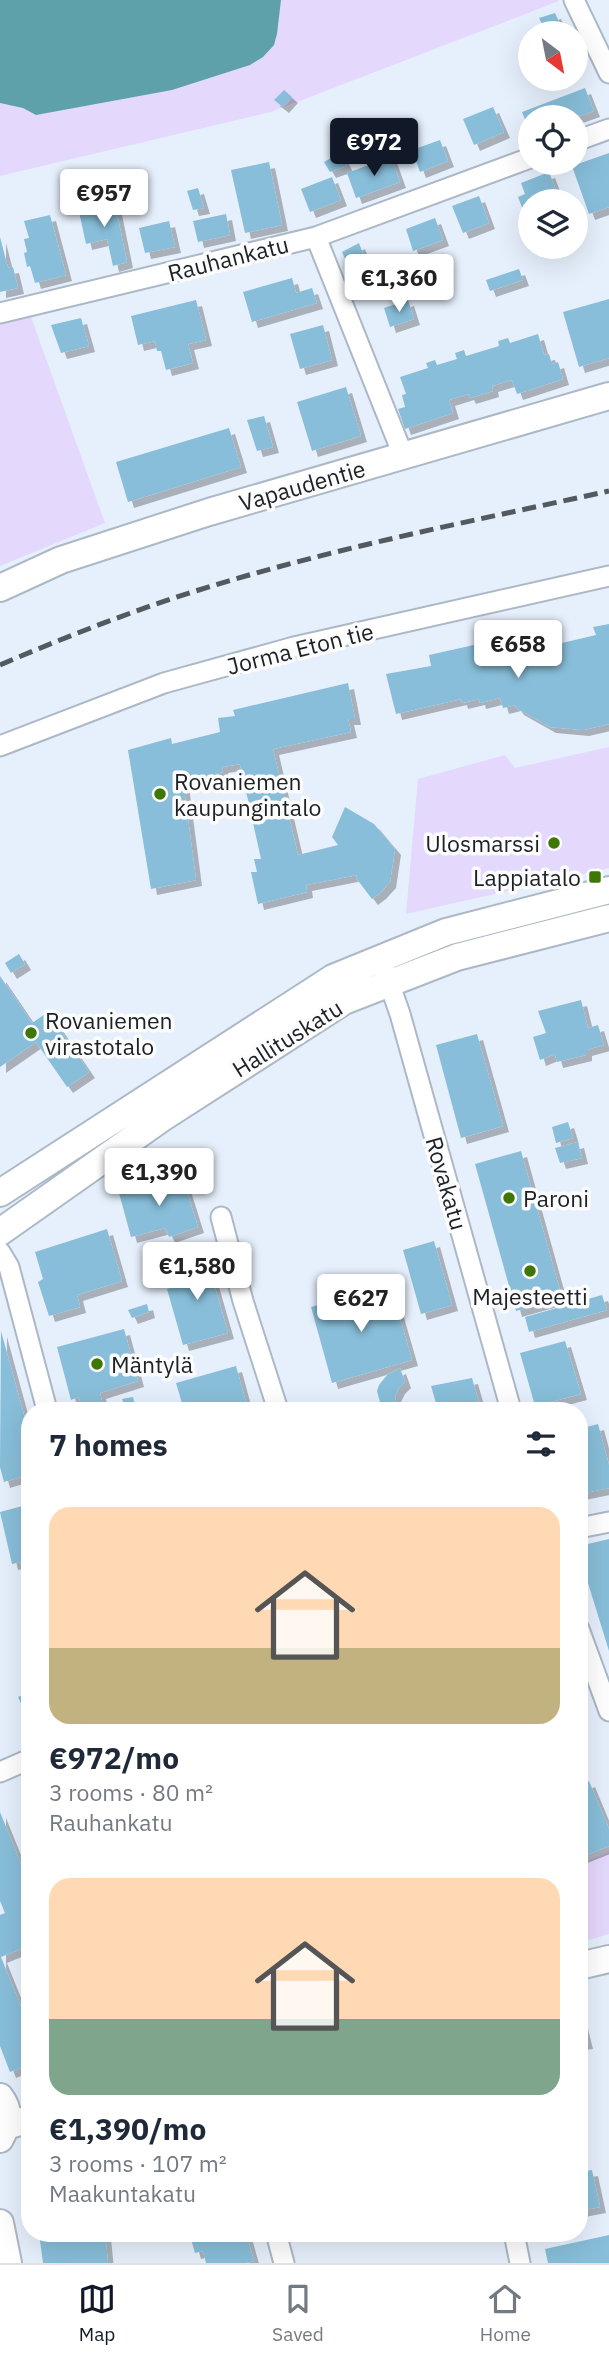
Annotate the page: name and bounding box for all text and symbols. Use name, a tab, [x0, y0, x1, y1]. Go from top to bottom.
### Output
north arrow	[518, 21, 588, 91]
map controls	[518, 21, 588, 259]
button: locate	[518, 105, 588, 175]
pin: €972	[333, 118, 415, 178]
text: €972	[346, 126, 402, 156]
pin: €957	[63, 170, 145, 229]
text: €957	[76, 177, 132, 207]
button: layers	[518, 189, 588, 259]
street label: Rauhankatu	[164, 228, 292, 288]
pin: €1,360	[342, 254, 456, 314]
text: €1,360	[361, 262, 437, 292]
street label: Vapaudentie	[235, 453, 369, 517]
street label: Jorma Eton tie	[224, 615, 376, 681]
pin: €658	[477, 620, 559, 680]
text: €658	[490, 628, 546, 658]
place label: Rovaniemen kaupungintalo	[174, 766, 321, 822]
marker: Rovaniemen kaupungintalo	[152, 786, 168, 802]
place label: Ulosmarssi	[425, 828, 540, 858]
marker: Ulosmarssi	[546, 835, 562, 851]
place label: Lappiatalo	[473, 862, 581, 892]
marker: Lappiatalo	[587, 869, 603, 885]
street label: Hallituskatu	[226, 992, 348, 1084]
place label: Rovaniemen virastotalo	[45, 1005, 173, 1061]
marker: Rovaniemen virastotalo	[23, 1025, 39, 1041]
street label: Rovakatu	[419, 1133, 475, 1233]
pin: €1,390	[102, 1148, 216, 1208]
text: €1,390	[121, 1156, 197, 1186]
place label: Paroni	[523, 1183, 589, 1213]
marker: Paroni	[501, 1190, 517, 1206]
pin: €1,580	[140, 1242, 254, 1302]
text: €1,580	[159, 1250, 235, 1280]
marker: Majesteetti	[522, 1263, 538, 1279]
pin: €627	[320, 1274, 402, 1334]
place label: Majesteetti	[472, 1281, 588, 1311]
text: €627	[333, 1282, 389, 1312]
place label: Mäntylä	[111, 1349, 193, 1379]
marker: Mäntylä	[89, 1356, 105, 1372]
text: 7 homes	[49, 1425, 168, 1464]
icon: filters	[522, 1425, 560, 1463]
icon: home	[242, 1552, 368, 1678]
text: €972/mo	[49, 1738, 179, 1777]
text: 3 rooms · 80 m²	[49, 1777, 213, 1807]
text: Rauhankatu	[49, 1807, 173, 1837]
icon: home	[242, 1923, 368, 2049]
text: €1,390/mo	[49, 2109, 206, 2148]
text: 3 rooms · 107 m²	[49, 2148, 227, 2178]
text: Maakuntakatu	[49, 2178, 196, 2208]
tab: Map	[78, 2280, 116, 2346]
tab: Saved	[272, 2280, 324, 2346]
tab: Home	[480, 2280, 531, 2346]

